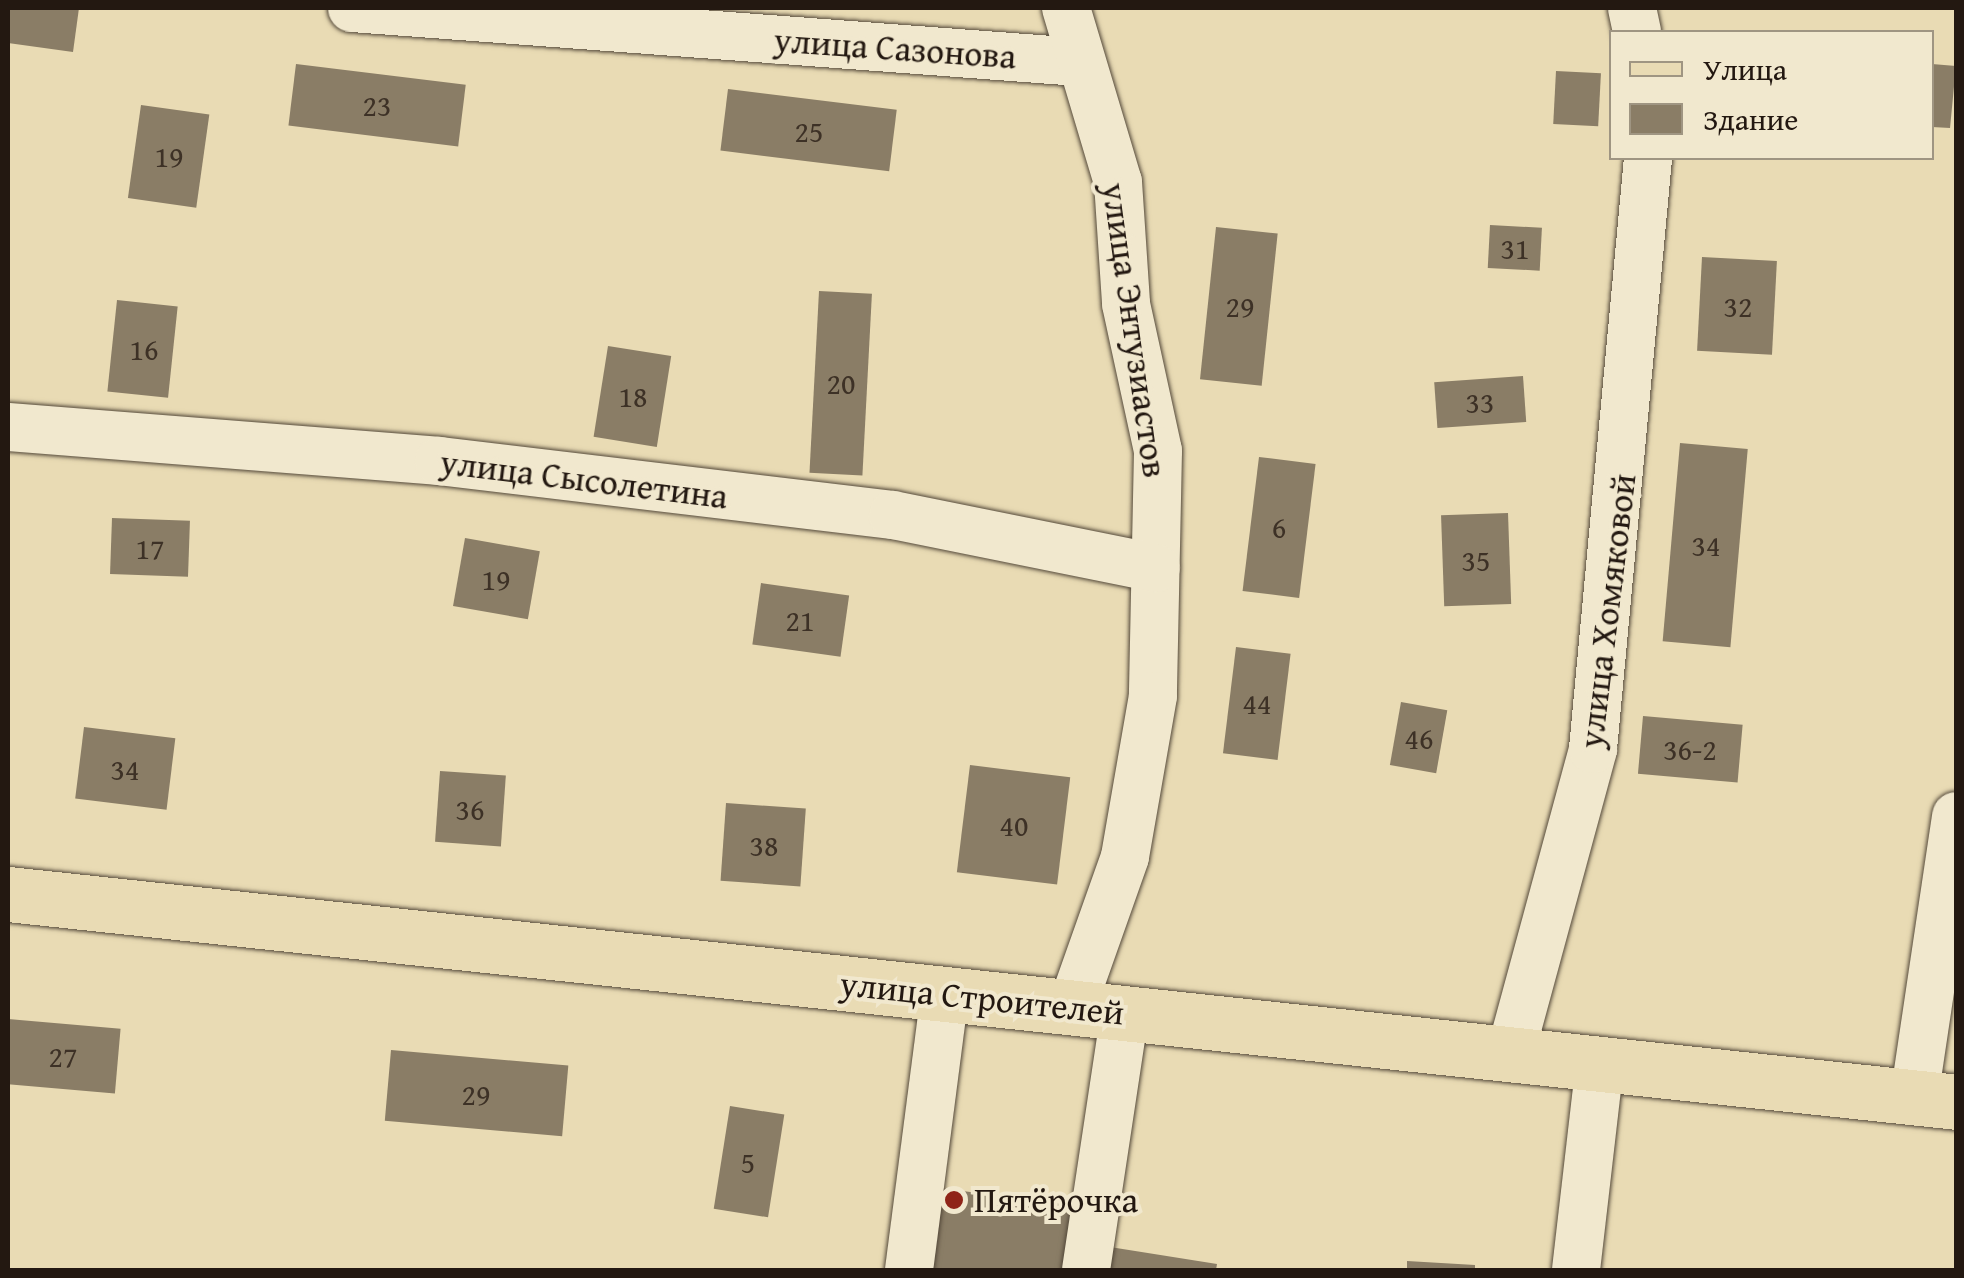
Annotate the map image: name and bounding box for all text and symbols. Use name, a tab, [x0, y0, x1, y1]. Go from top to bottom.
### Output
street label: улица Сазонова	[772, 19, 1018, 77]
legend	[1609, 30, 1934, 160]
text: Улица	[1703, 47, 1787, 91]
house number: 23	[363, 87, 391, 123]
text: Здание	[1703, 97, 1798, 141]
house number: 25	[795, 113, 823, 149]
house number: 19	[155, 138, 183, 174]
street label: улица Энтузиастов	[1094, 180, 1176, 480]
house number: 31	[1501, 230, 1529, 266]
house number: 29	[1226, 288, 1254, 324]
house number: 32	[1724, 288, 1752, 324]
house number: 16	[130, 331, 158, 367]
house number: 20	[827, 365, 855, 401]
house number: 18	[619, 378, 647, 414]
house number: 33	[1466, 384, 1494, 420]
street label: улица Сысолетина	[438, 441, 730, 517]
street label: улица Хомяковой	[1569, 471, 1645, 751]
house number: 6	[1272, 509, 1286, 545]
house number: 34	[1692, 527, 1720, 563]
house number: 17	[136, 530, 164, 566]
house number: 35	[1462, 542, 1490, 578]
house number: 19	[482, 561, 510, 597]
house number: 21	[786, 602, 814, 638]
house number: 44	[1243, 685, 1271, 721]
house number: 46	[1405, 720, 1433, 756]
house number: 36-2	[1663, 731, 1717, 767]
house number: 34	[111, 751, 139, 787]
house number: 36	[456, 791, 484, 827]
house number: 40	[1000, 807, 1028, 843]
house number: 38	[750, 827, 778, 863]
street label: улица Строителей	[838, 962, 1126, 1034]
house number: 27	[49, 1038, 77, 1074]
house number: 29	[462, 1076, 490, 1112]
house number: 5	[741, 1144, 755, 1180]
place label: Пятёрочка	[974, 1179, 1138, 1221]
marker: Пятёрочка	[943, 1189, 965, 1211]

